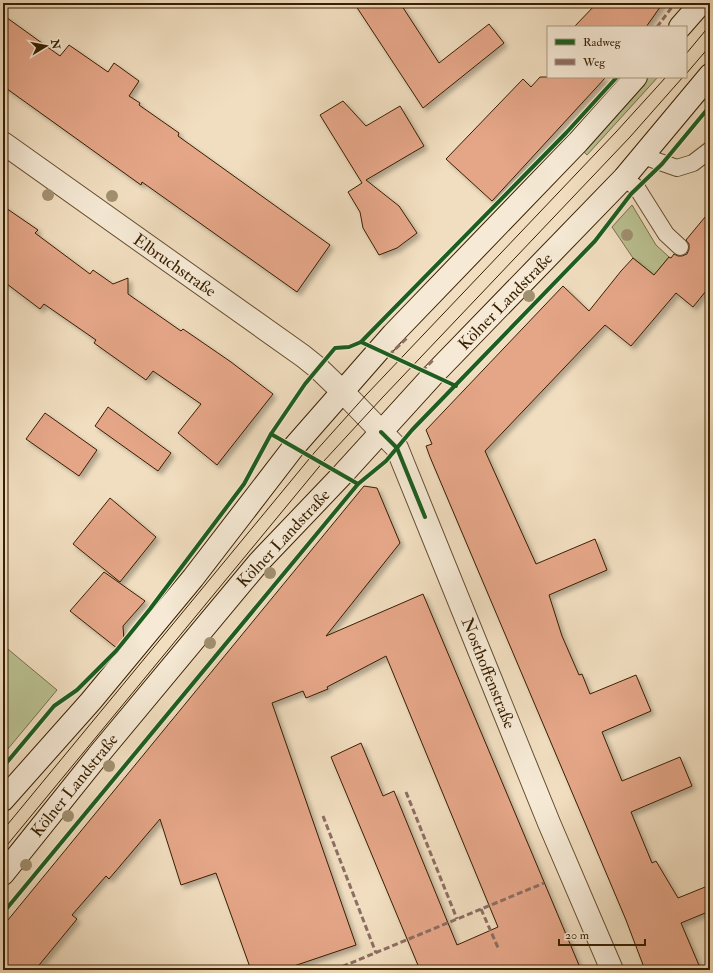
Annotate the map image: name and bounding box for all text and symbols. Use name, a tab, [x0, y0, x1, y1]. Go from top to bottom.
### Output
north arrow	[26, 26, 66, 66]
legend	[547, 26, 687, 78]
text: Radweg	[583, 35, 622, 50]
text: N	[48, 37, 63, 51]
text: Weg	[582, 55, 606, 70]
street label: Elbruchstraße	[129, 229, 220, 302]
street label: Kölner Landstraße	[454, 248, 557, 354]
street label: Kölner Landstraße	[232, 485, 334, 592]
street label: Nosthoffenstraße	[457, 615, 520, 732]
street label: Kölner Landstraße	[26, 729, 123, 841]
scale bar	[559, 921, 645, 947]
text: 20 m	[565, 928, 590, 943]

